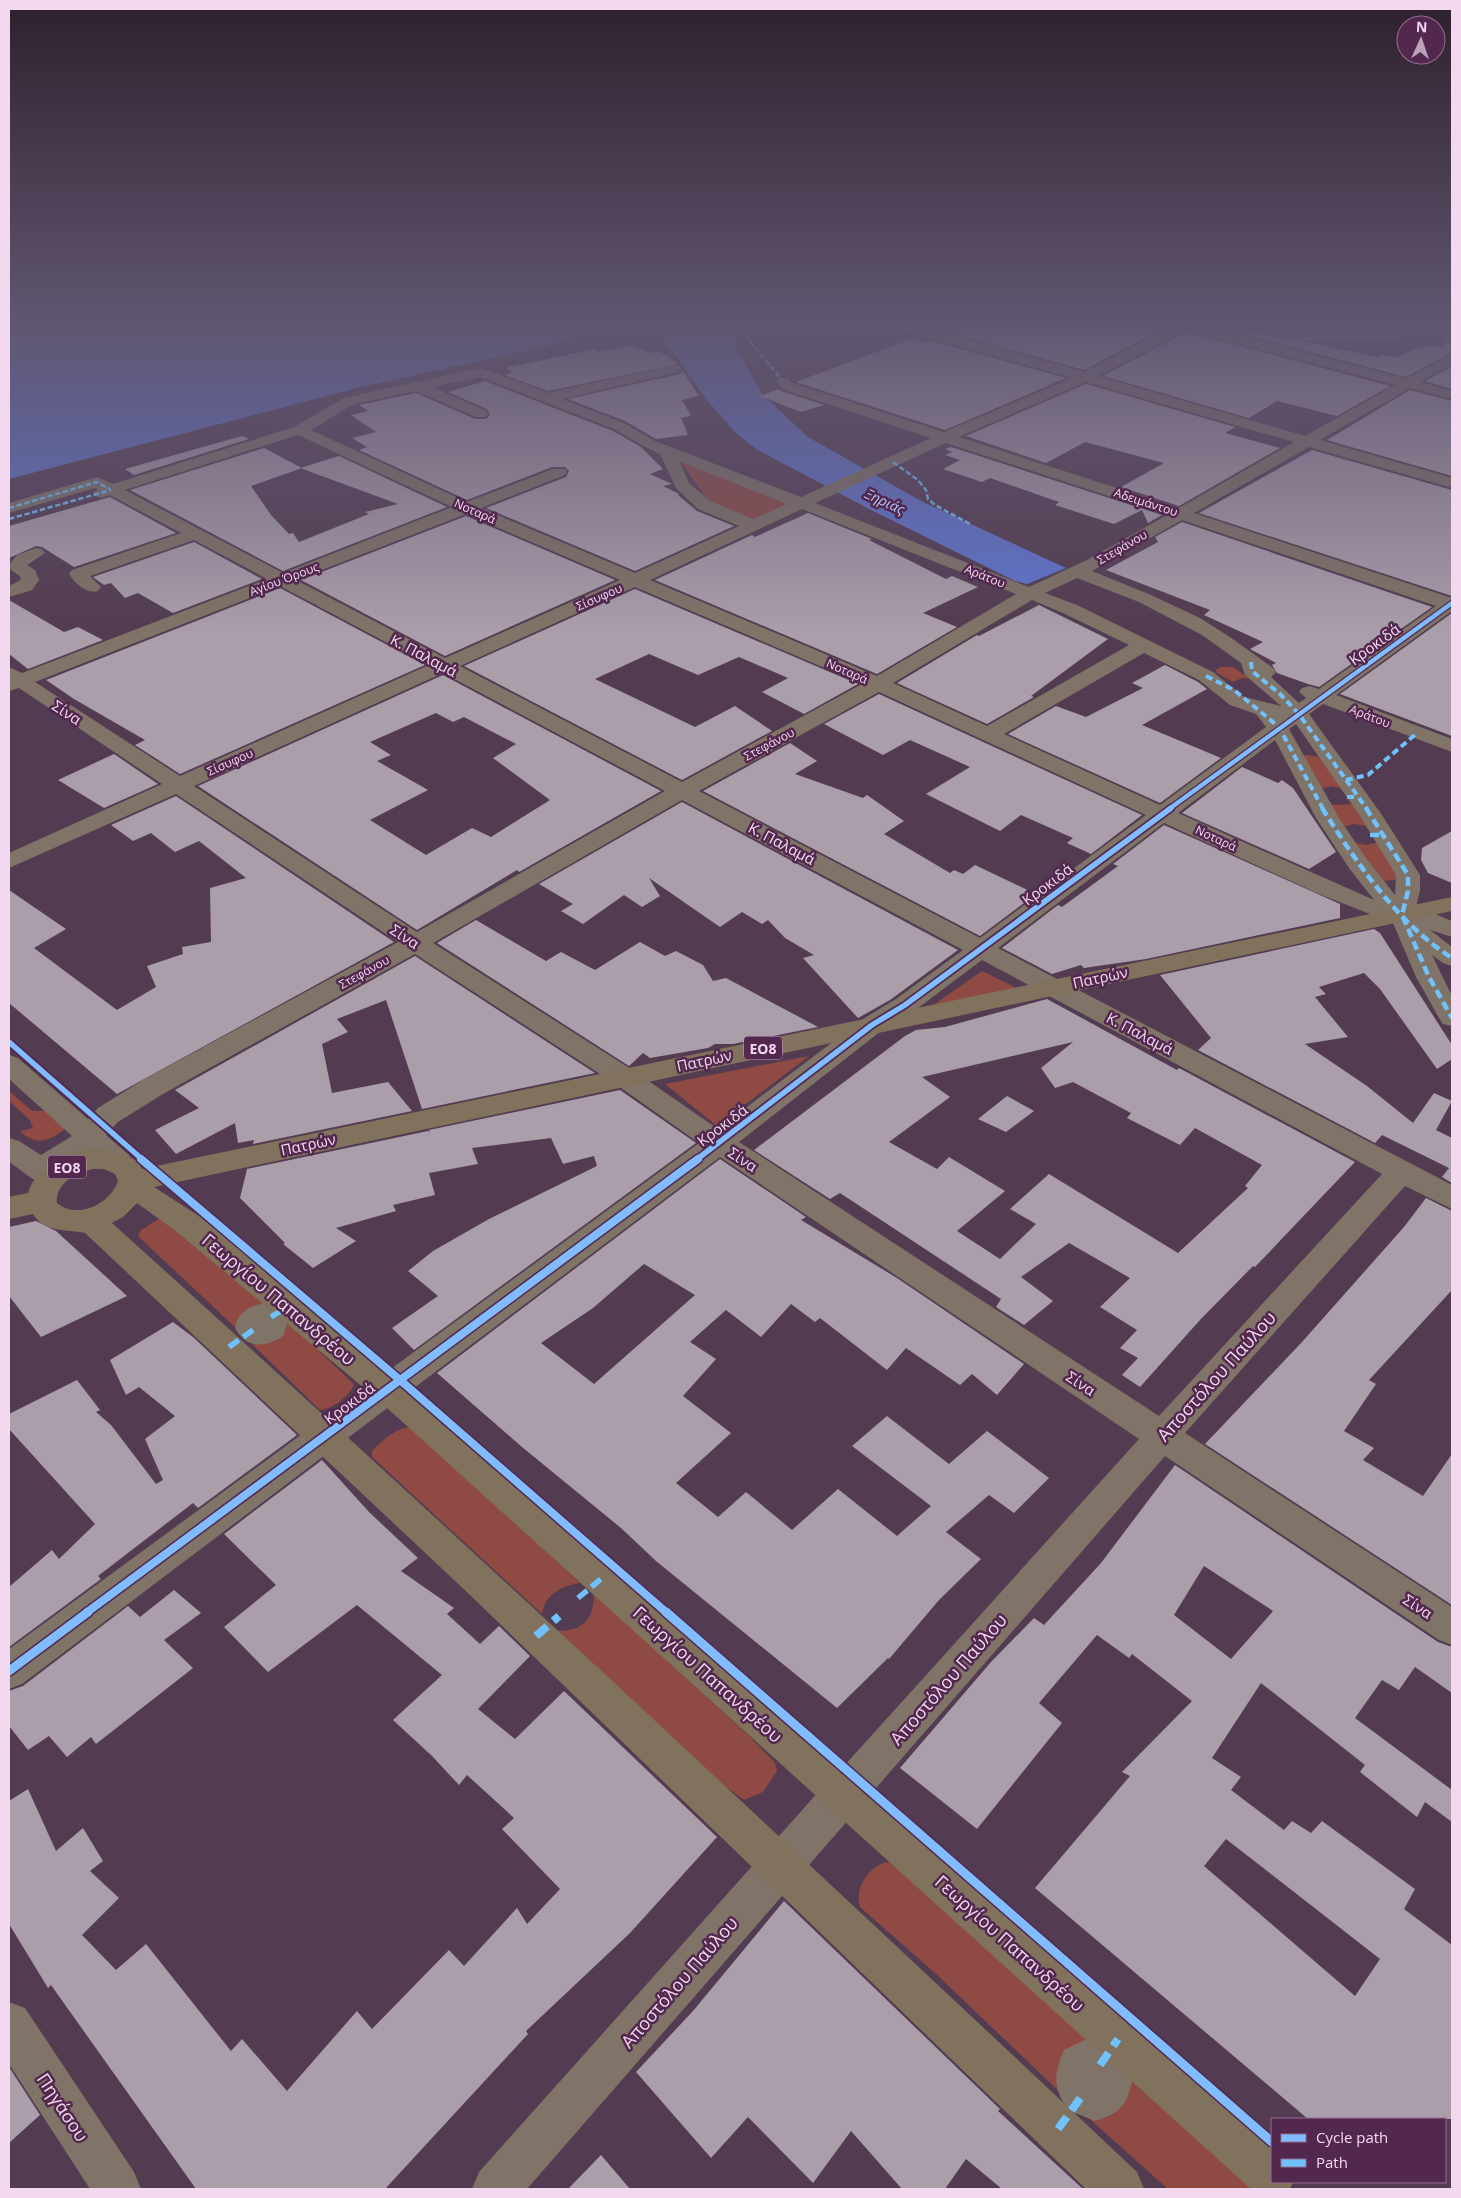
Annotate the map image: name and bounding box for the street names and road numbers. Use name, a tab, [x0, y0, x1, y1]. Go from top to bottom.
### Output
street label: Αδειμάντου	[1112, 484, 1180, 520]
street label: Νοταρά	[452, 494, 499, 528]
street label: Στεφάνου	[1094, 526, 1150, 568]
street label: Αγίου Όρους	[247, 558, 321, 600]
street label: Αράτου	[962, 560, 1008, 592]
street label: Σίσυφου	[573, 579, 625, 615]
street label: Κροκιδά	[1345, 619, 1403, 669]
street label: Κ. Παλαμά	[387, 629, 461, 681]
street label: Νοταρά	[824, 654, 871, 688]
street label: Σίνα	[49, 695, 85, 729]
street label: Αράτου	[1347, 700, 1393, 732]
street label: Στεφάνου	[741, 724, 797, 764]
street label: Σίσυφου	[204, 744, 256, 780]
street label: Κ. Παλαμά	[745, 817, 819, 869]
street label: Νοταρά	[1193, 821, 1240, 855]
street label: Κροκιδά	[1018, 858, 1076, 910]
street label: Σίνα	[387, 919, 423, 953]
street label: Στεφάνου	[336, 951, 392, 993]
street label: Πατρών	[1071, 961, 1129, 993]
street label: Κ. Παλαμά	[1103, 1007, 1177, 1059]
road number: ΕΟ8	[744, 1036, 782, 1060]
street label: Πατρών	[675, 1044, 733, 1076]
street label: Κροκιδά	[693, 1099, 751, 1151]
street label: Πατρών	[279, 1128, 337, 1160]
street label: Σίνα	[725, 1142, 761, 1176]
road number: ΕΟ8	[48, 1156, 86, 1178]
street label: Γεωργίου Παπανδρέου	[197, 1228, 361, 1370]
street label: Αποστόλου Παύλου	[1151, 1306, 1281, 1446]
street label: Σίνα	[1063, 1366, 1099, 1400]
street label: Κροκιδά	[320, 1377, 378, 1429]
street label: Σίνα	[1400, 1589, 1436, 1623]
street label: Γεωργίου Παπανδρέου	[628, 1600, 788, 1748]
street label: Αποστόλου Παύλου	[884, 1608, 1012, 1750]
street label: Γεωργίου Παπανδρέου	[930, 1869, 1090, 2017]
street label: Αποστόλου Παύλου	[615, 1911, 743, 2053]
street label: Πηγάσου	[32, 2068, 94, 2146]

